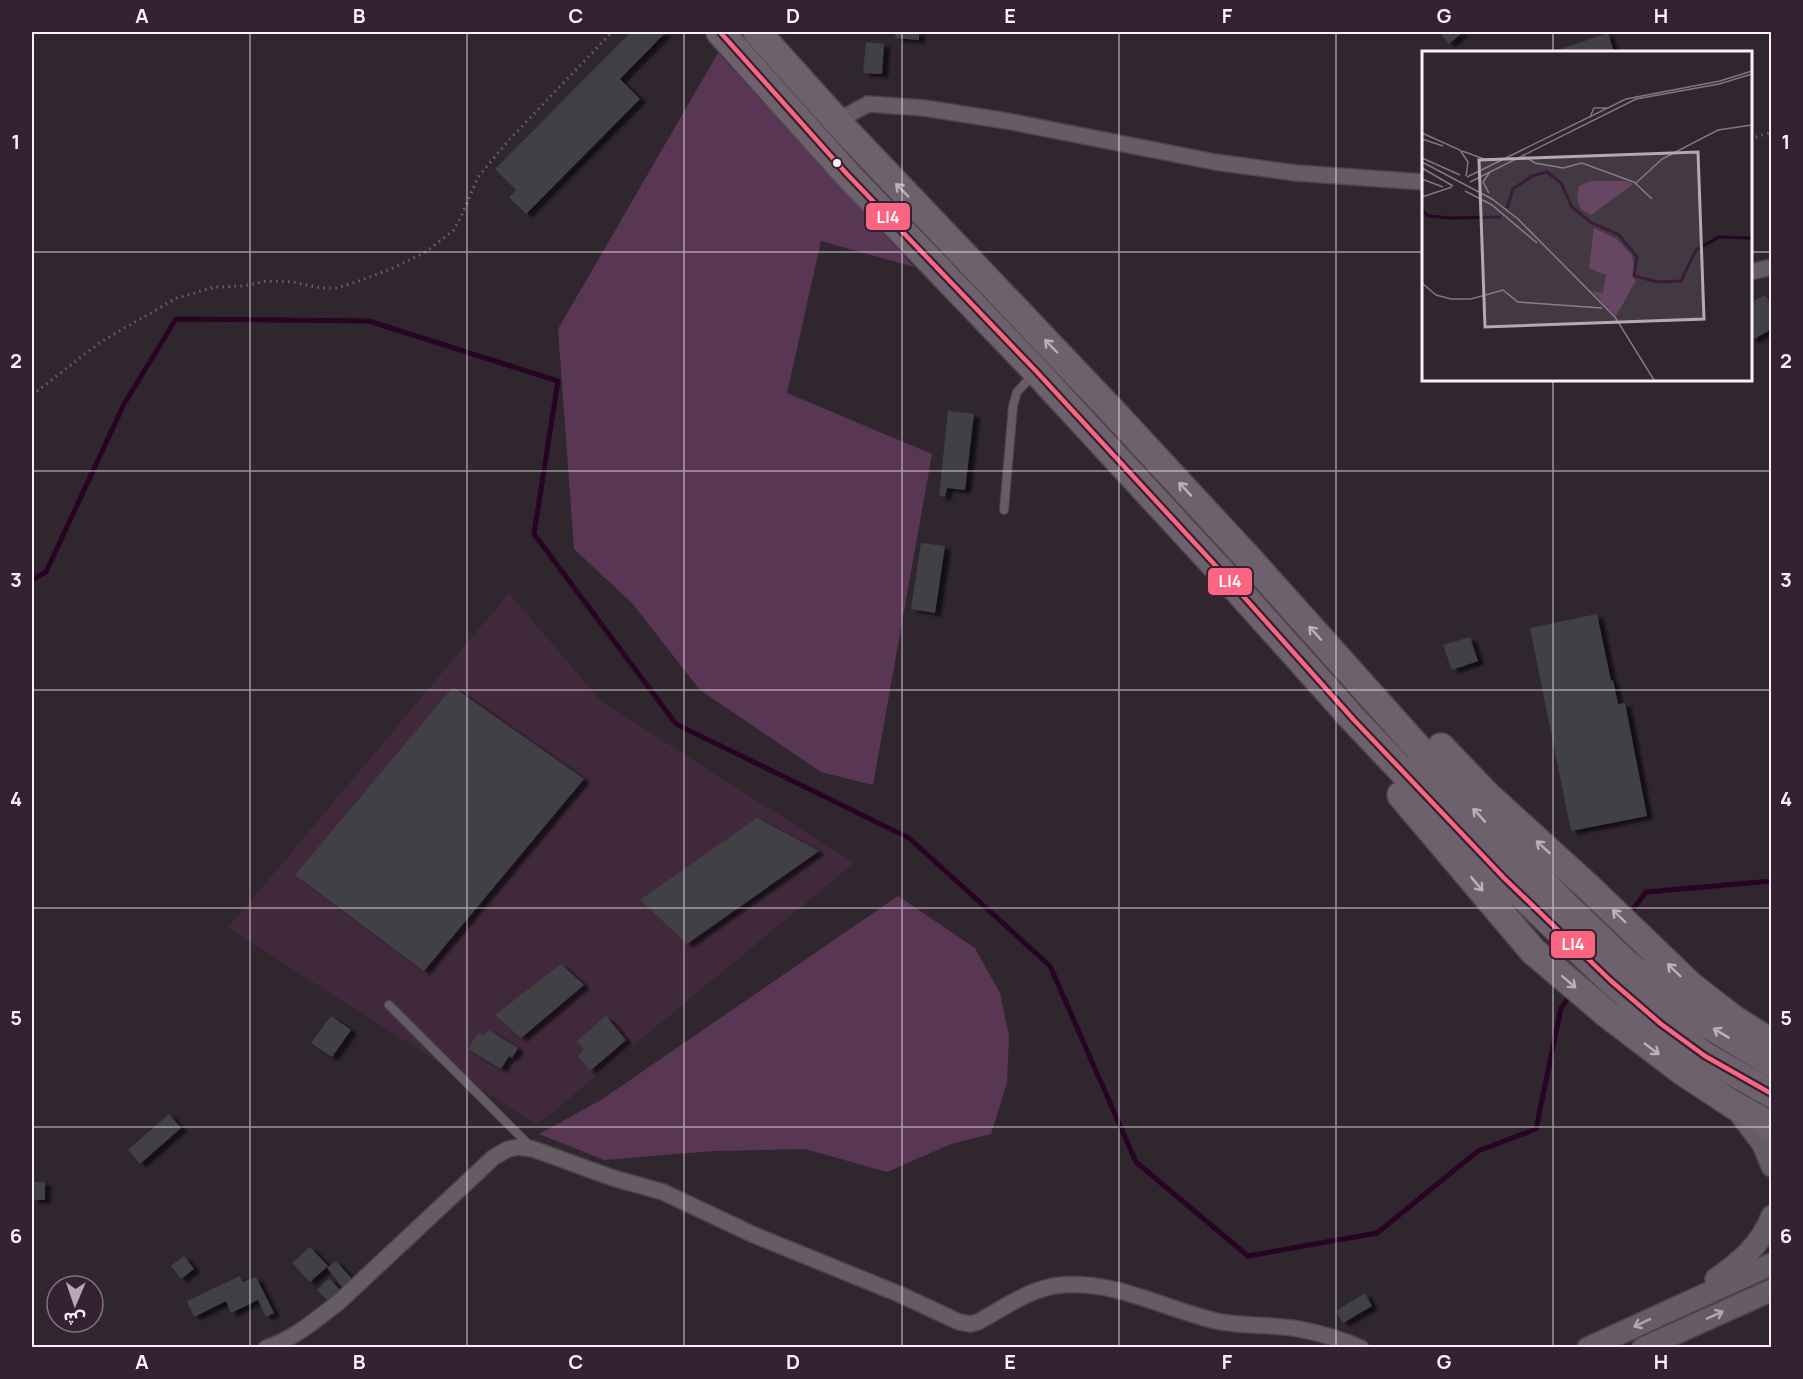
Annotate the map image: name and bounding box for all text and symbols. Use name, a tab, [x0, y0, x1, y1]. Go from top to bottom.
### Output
text: A	[135, 2, 149, 29]
text: B	[353, 2, 366, 29]
text: C	[569, 2, 583, 29]
text: D	[786, 2, 800, 29]
text: E	[1004, 2, 1016, 29]
text: F	[1222, 2, 1233, 29]
text: G	[1437, 2, 1452, 29]
text: H	[1654, 2, 1668, 29]
inset map	[1422, 51, 1752, 381]
text: 1	[12, 128, 20, 155]
text: 1	[1782, 128, 1790, 155]
unlabelled marker	[831, 157, 843, 169]
one-way arrow	[895, 183, 909, 198]
line badge: LI4	[865, 202, 911, 231]
text: LI4	[877, 206, 899, 228]
one-way arrow	[1044, 339, 1058, 354]
text: 2	[10, 347, 22, 374]
text: 2	[1780, 347, 1792, 374]
one-way arrow	[1177, 481, 1192, 496]
text: 3	[10, 566, 22, 593]
text: 3	[1780, 566, 1792, 593]
line badge: LI4	[1207, 567, 1253, 596]
text: LI4	[1219, 570, 1241, 592]
one-way arrow	[1308, 626, 1322, 641]
text: 4	[10, 785, 22, 812]
text: 4	[1780, 785, 1792, 812]
one-way arrow	[1472, 808, 1486, 823]
one-way arrow	[1536, 840, 1551, 854]
one-way arrow	[1470, 876, 1484, 891]
one-way arrow	[1612, 909, 1627, 924]
line badge: LI4	[1550, 930, 1596, 959]
text: LI4	[1562, 933, 1584, 955]
one-way arrow	[1667, 963, 1682, 977]
one-way arrow	[1561, 976, 1577, 989]
text: 5	[10, 1004, 22, 1031]
text: 5	[1780, 1004, 1792, 1031]
one-way arrow	[1713, 1026, 1730, 1038]
one-way arrow	[1644, 1042, 1660, 1055]
text: 6	[10, 1222, 22, 1249]
text: 6	[1780, 1222, 1792, 1249]
north arrow	[45, 1274, 105, 1334]
text: ش	[63, 1308, 86, 1330]
one-way arrow	[1706, 1309, 1724, 1320]
one-way arrow	[1633, 1317, 1651, 1329]
text: A	[135, 1348, 149, 1375]
text: B	[353, 1348, 366, 1375]
text: C	[569, 1348, 583, 1375]
text: D	[786, 1348, 800, 1375]
text: E	[1004, 1348, 1016, 1375]
text: F	[1222, 1348, 1233, 1375]
text: G	[1437, 1348, 1452, 1375]
text: H	[1654, 1348, 1668, 1375]

